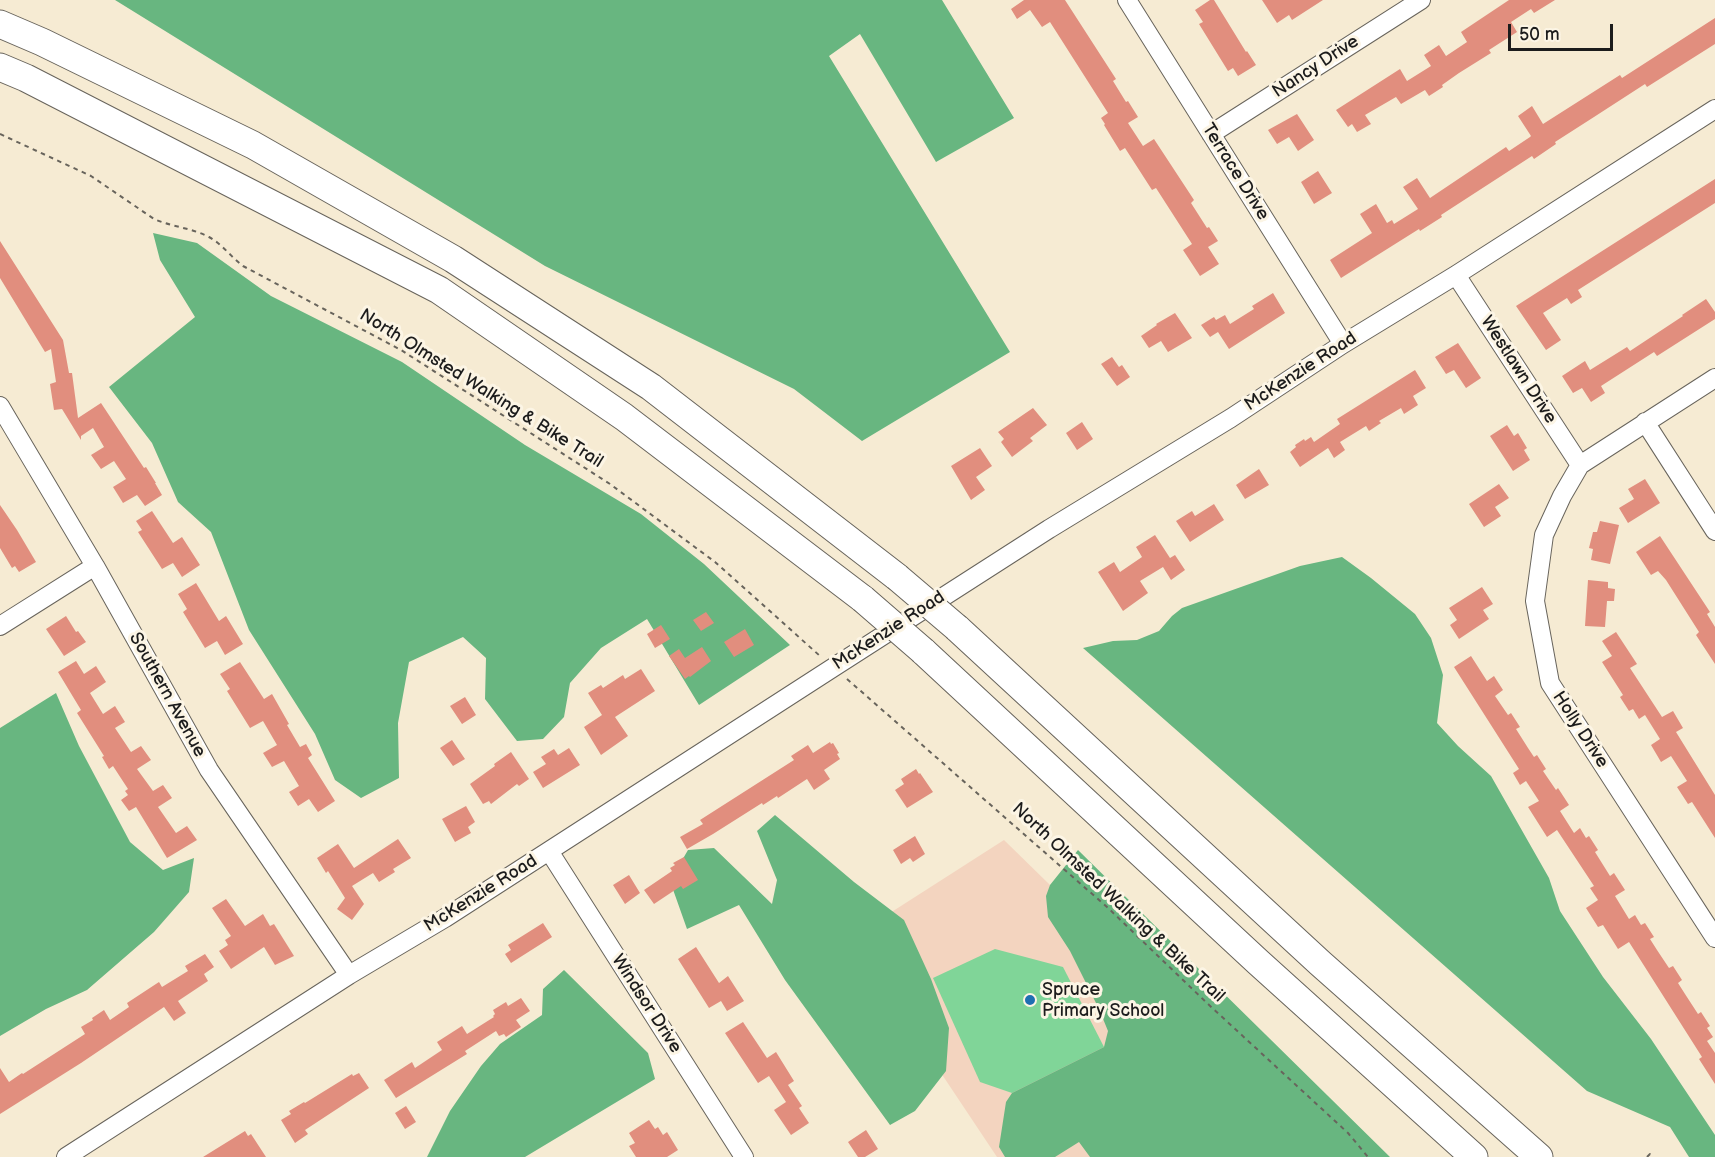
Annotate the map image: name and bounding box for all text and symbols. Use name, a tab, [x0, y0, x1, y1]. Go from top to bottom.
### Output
scale bar	[1511, 12, 1616, 50]
text: 50 m	[1519, 24, 1560, 45]
street label: Nancy Drive	[1269, 31, 1363, 103]
street label: Terrace Drive	[1197, 120, 1273, 224]
street label: North Olmsted Walking & Bike Trail	[355, 305, 607, 473]
street label: Westlawn Drive	[1475, 312, 1561, 428]
street label: McKenzie Road	[1241, 328, 1361, 416]
street label: McKenzie Road	[829, 587, 949, 675]
street label: Southern Avenue	[124, 629, 210, 761]
street label: Holly Drive	[1547, 688, 1613, 772]
street label: North Olmsted Walking & Bike Trail	[1007, 799, 1229, 1007]
street label: McKenzie Road	[420, 851, 542, 937]
street label: Windsor Drive	[606, 951, 686, 1057]
place label: Spruce Primary School	[1042, 979, 1164, 1022]
marker: Spruce Primary School	[1023, 993, 1037, 1007]

